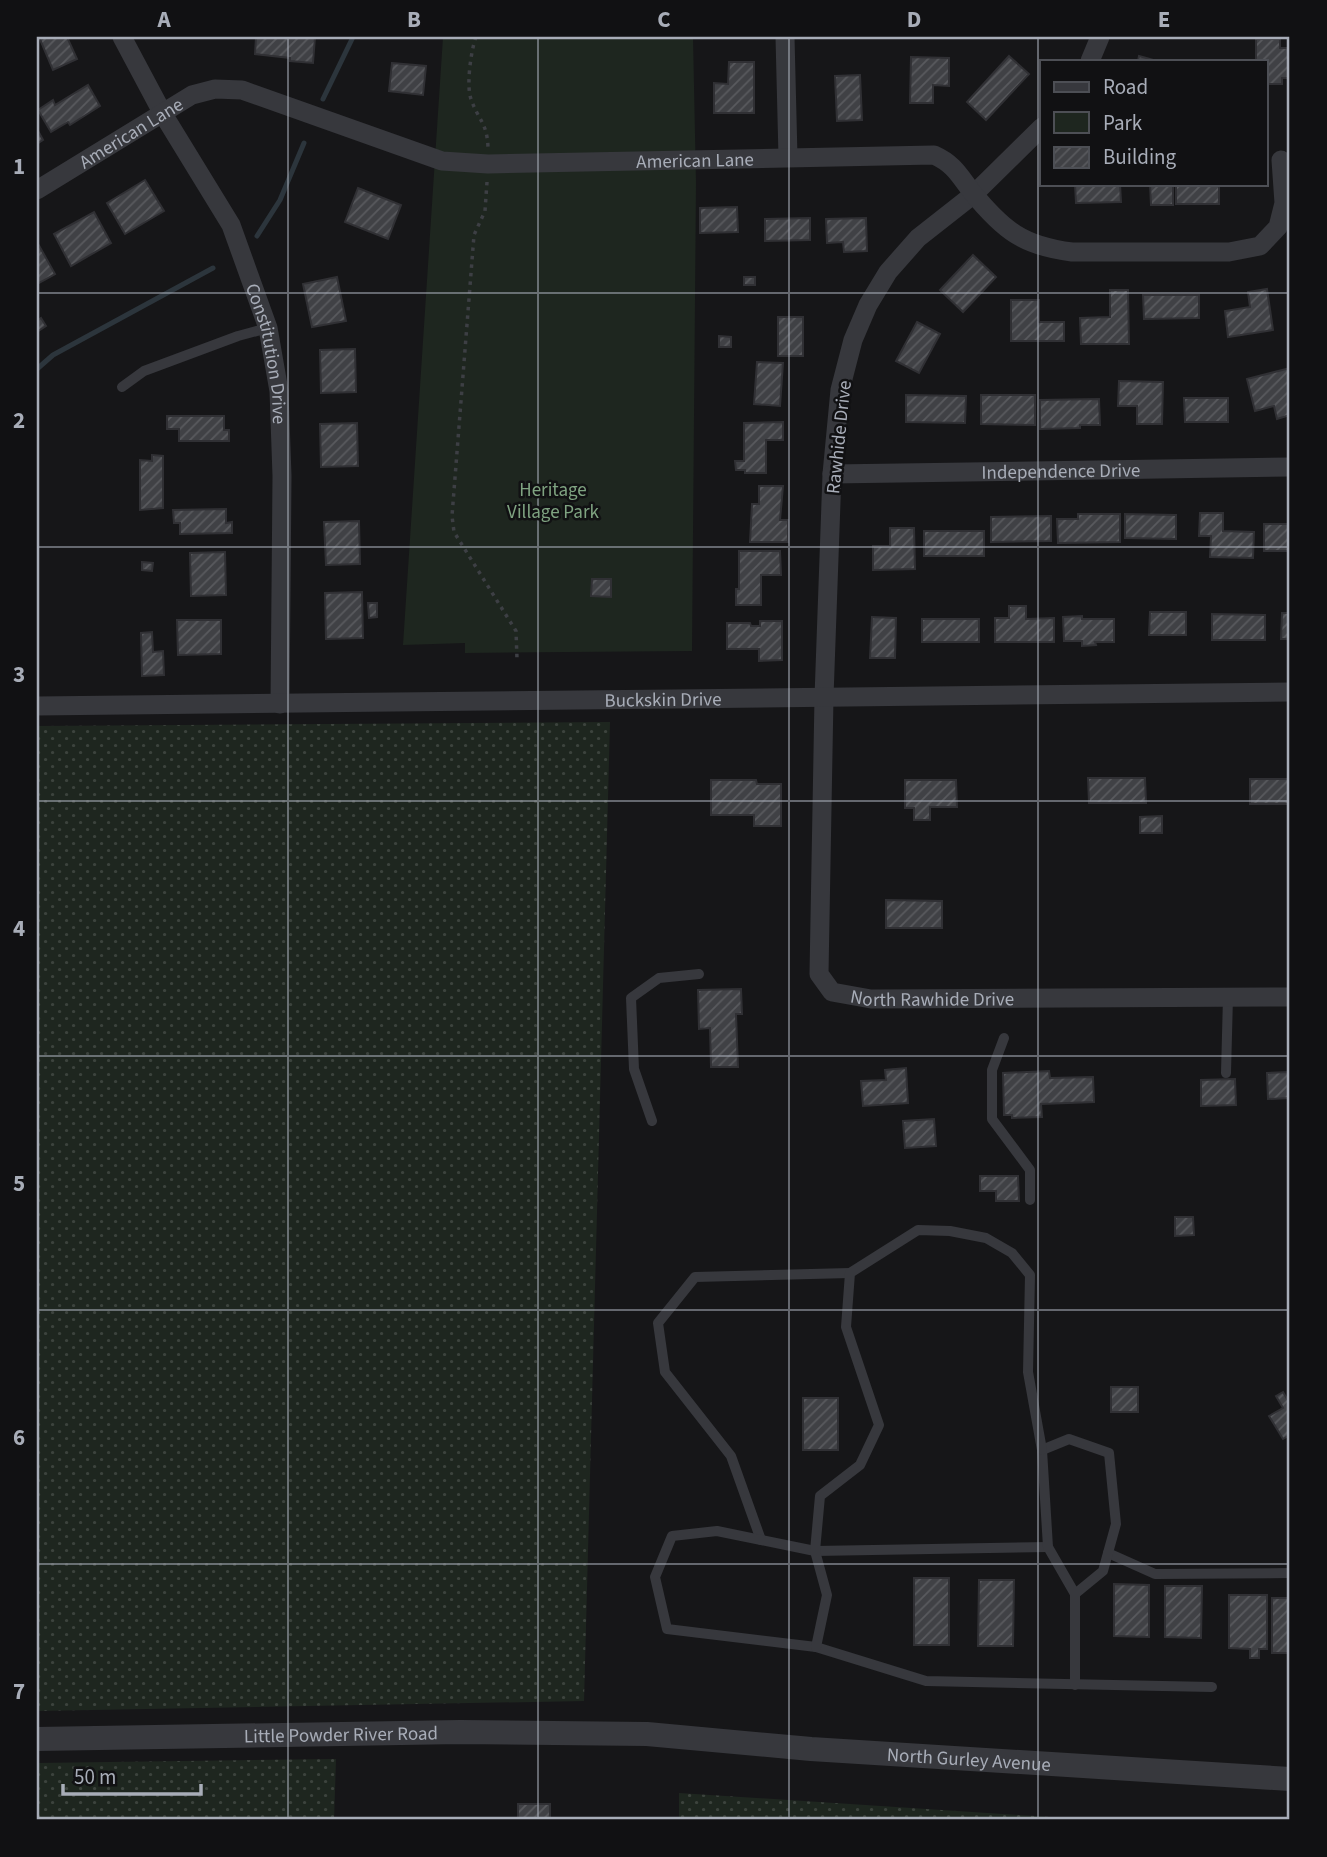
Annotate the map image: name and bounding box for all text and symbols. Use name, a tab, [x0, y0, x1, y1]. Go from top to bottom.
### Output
text: A	[156, 3, 171, 36]
text: B	[407, 3, 421, 36]
text: C	[657, 3, 671, 36]
text: D	[907, 3, 921, 36]
text: E	[1158, 3, 1170, 36]
legend	[1040, 60, 1268, 186]
text: Road	[1103, 72, 1148, 102]
street label: American Lane	[74, 92, 189, 176]
text: Park	[1103, 108, 1143, 138]
text: Building	[1103, 142, 1177, 172]
street label: American Lane	[636, 147, 754, 176]
text: 1	[13, 150, 25, 183]
street label: Constitution Drive	[238, 280, 292, 425]
street label: Rawhide Drive	[820, 379, 859, 495]
text: 2	[13, 404, 25, 437]
street label: Independence Drive	[981, 457, 1141, 487]
park label: Heritage Village Park	[507, 477, 599, 526]
text: 3	[13, 658, 25, 691]
street label: Buckskin Drive	[604, 686, 722, 715]
text: 4	[13, 912, 25, 945]
street label: North Rawhide Drive	[848, 984, 1014, 1014]
text: 5	[13, 1167, 25, 1200]
text: 6	[13, 1421, 25, 1454]
text: 7	[13, 1675, 25, 1708]
street label: Little Powder River Road	[244, 1720, 438, 1751]
street label: North Gurley Avenue	[886, 1742, 1052, 1779]
scale bar	[63, 1752, 201, 1796]
text: 50 m	[74, 1762, 116, 1792]

